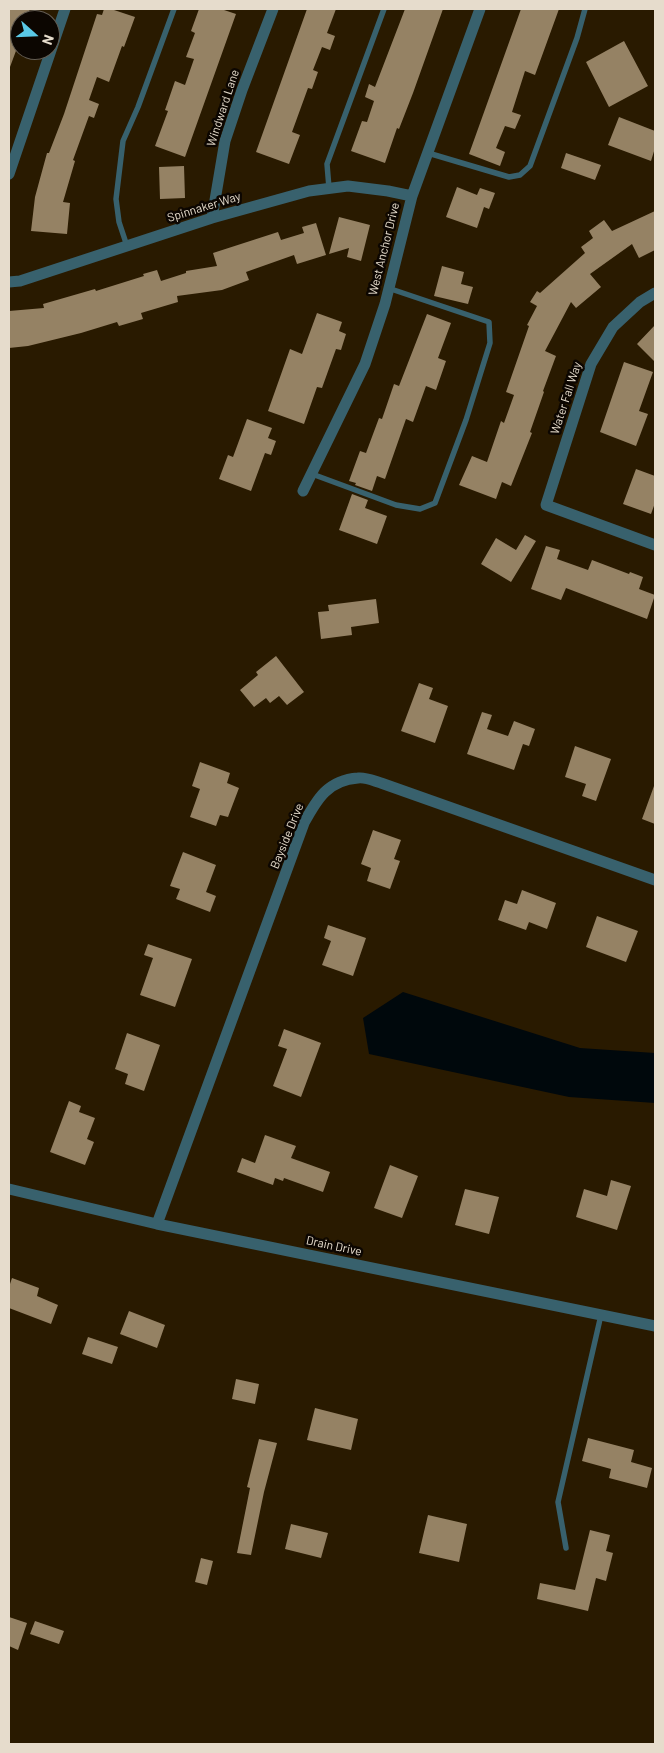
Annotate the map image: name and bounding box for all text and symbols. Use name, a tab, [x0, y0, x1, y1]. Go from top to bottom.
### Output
north arrow	[10, 10, 60, 60]
text: N	[39, 33, 58, 47]
street label: Windward Lane	[204, 68, 242, 148]
street label: Spinnaker Way	[165, 189, 243, 225]
street label: West Anchor Drive	[366, 201, 402, 297]
street label: Water Fall Way	[547, 360, 585, 436]
street label: Bayside Drive	[267, 801, 307, 871]
street label: Drain Drive	[305, 1233, 363, 1259]

